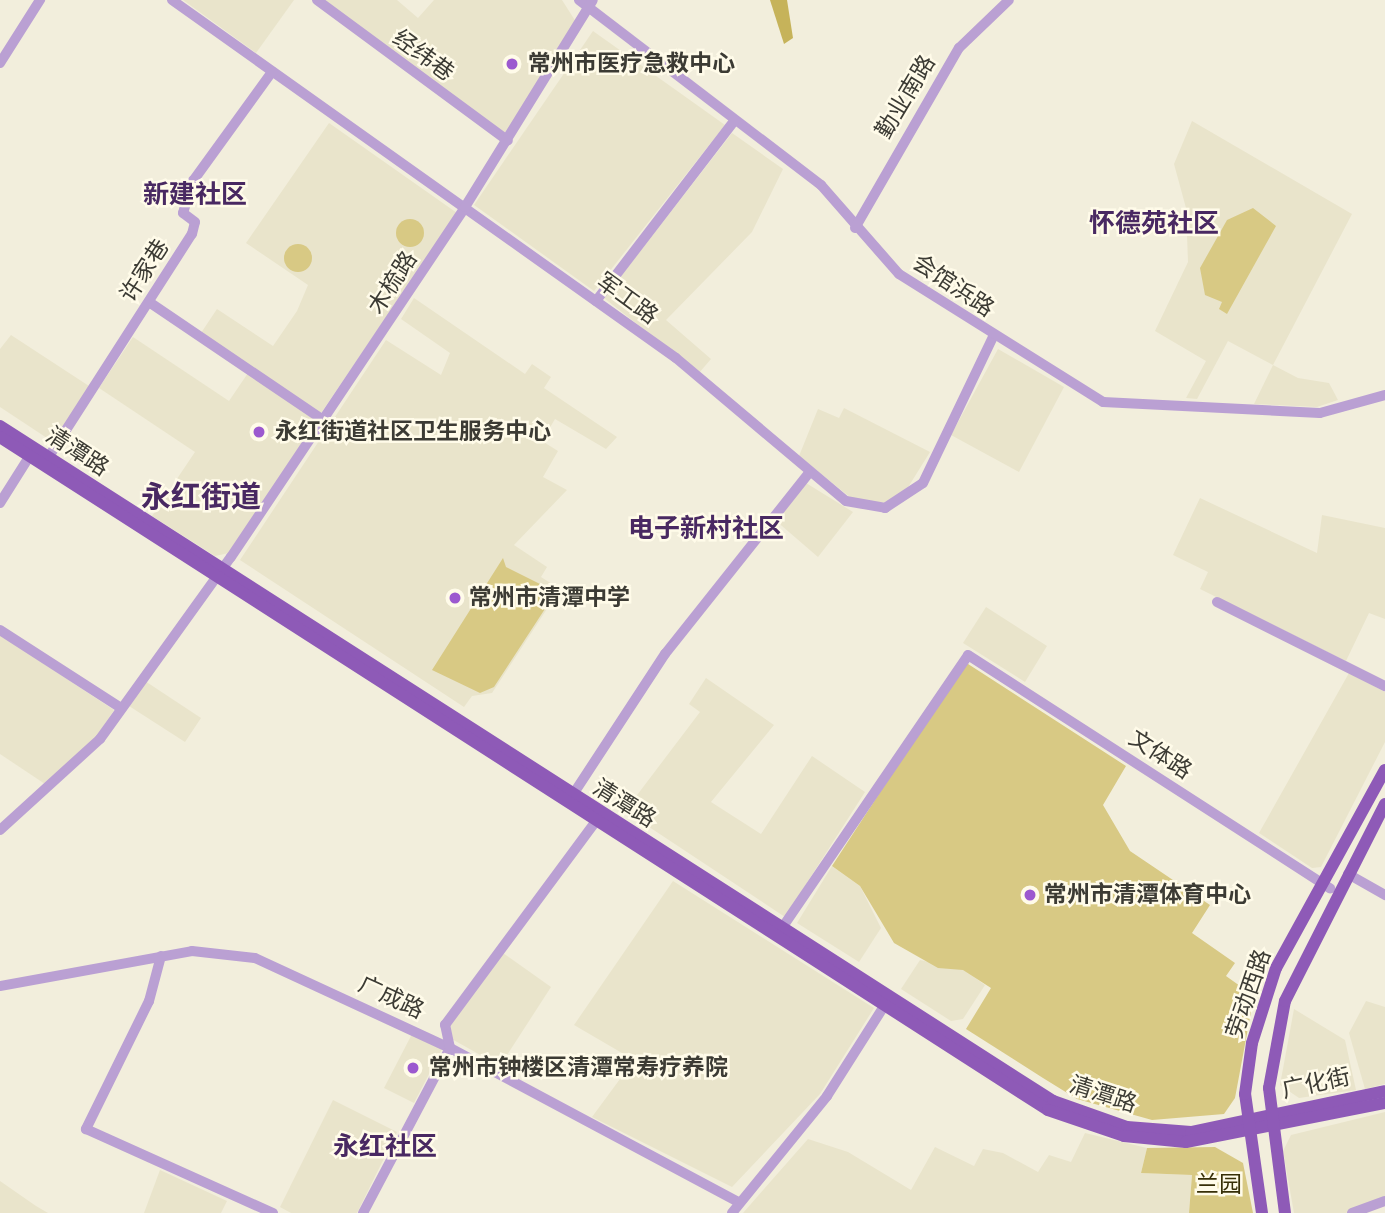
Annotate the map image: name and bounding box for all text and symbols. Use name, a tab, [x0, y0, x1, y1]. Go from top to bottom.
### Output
street label: 经纬巷	[387, 25, 459, 87]
place label: 常州市医疗急救中心	[528, 50, 735, 78]
street label: 勤业南路	[870, 50, 942, 144]
marker: 常州市医疗急救中心	[502, 54, 522, 74]
district label: 新建社区	[143, 180, 247, 212]
district label: 怀德苑社区	[1089, 209, 1219, 241]
street label: 许家巷	[115, 235, 175, 307]
street label: 木梳路	[363, 247, 423, 319]
street label: 会馆浜路	[907, 249, 999, 323]
street label: 军工路	[591, 268, 663, 330]
place label: 永红街道社区卫生服务中心	[275, 418, 551, 446]
street label: 清潭路	[41, 422, 113, 482]
marker: 永红街道社区卫生服务中心	[249, 422, 269, 442]
district label: 永红街道	[141, 480, 261, 516]
district label: 电子新村社区	[628, 514, 784, 546]
place label: 常州市清潭中学	[469, 584, 630, 612]
marker: 常州市清潭中学	[447, 590, 463, 606]
street label: 文体路	[1124, 725, 1196, 785]
street label: 清潭路	[587, 774, 661, 834]
place label: 常州市清潭体育中心	[1044, 881, 1251, 909]
marker: 常州市清潭体育中心	[1022, 887, 1038, 903]
street label: 劳动西路	[1221, 946, 1277, 1042]
street label: 广成路	[354, 971, 428, 1025]
place label: 常州市钟楼区清潭常寿疗养院	[429, 1054, 728, 1082]
marker: 常州市钟楼区清潭常寿疗养院	[403, 1058, 423, 1078]
street label: 广化街	[1279, 1063, 1353, 1105]
street label: 清潭路	[1066, 1071, 1140, 1119]
district label: 永红社区	[333, 1132, 437, 1164]
park label: 兰园	[1196, 1171, 1242, 1199]

